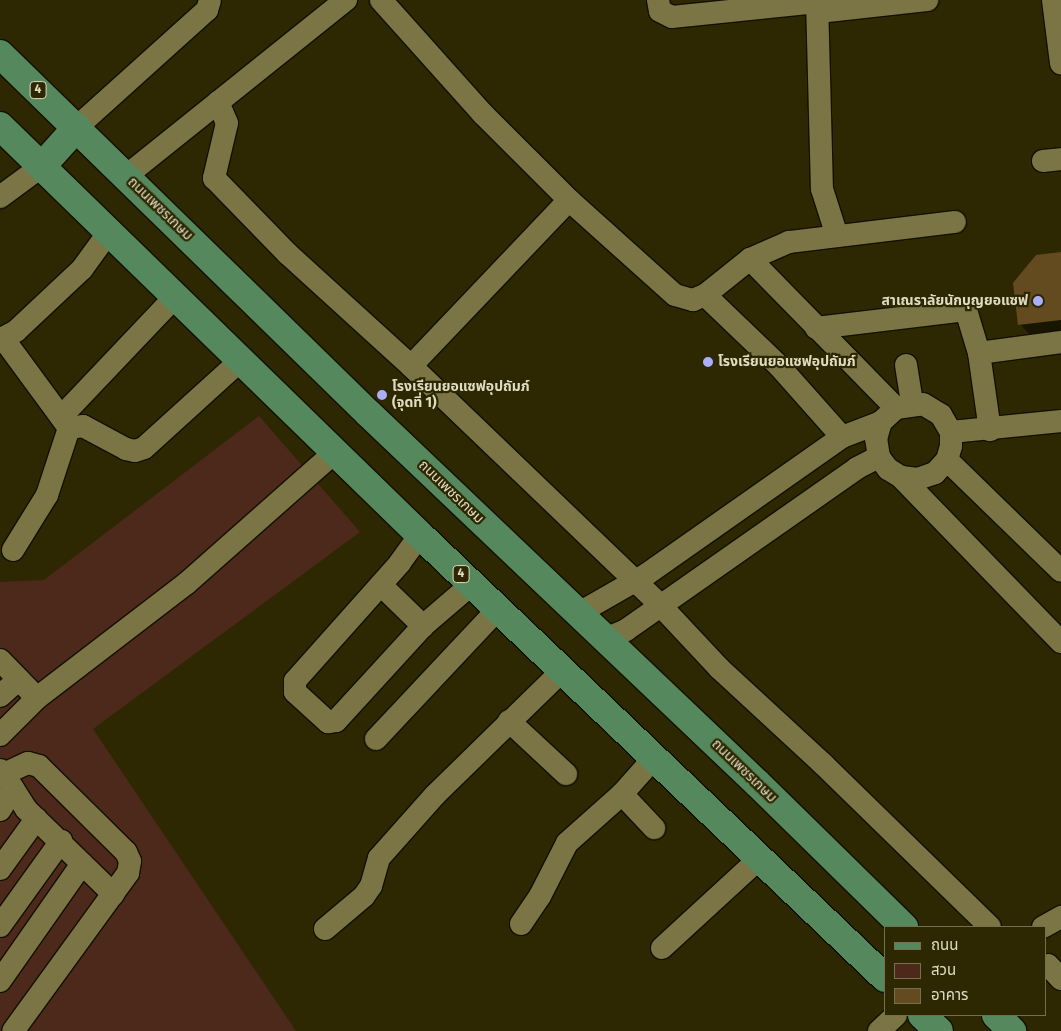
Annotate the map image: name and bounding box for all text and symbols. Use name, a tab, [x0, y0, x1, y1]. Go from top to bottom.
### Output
road number: 4	[29, 80, 47, 100]
street label: ถนนเพชรเกษม	[124, 174, 196, 244]
place label: สาเณราลัยนักบุญยอแซฟ	[881, 293, 1028, 309]
marker: สาเณราลัยนักบุญยอแซฟ	[1032, 295, 1044, 307]
place label: โรงเรียนยอแซฟอุปถัมภ์	[718, 354, 856, 370]
marker: โรงเรียนยอแซฟอุปถัมภ์	[702, 356, 714, 368]
place label: โรงเรียนยอแซฟอุปถัมภ์ (จุดที่ 1)	[392, 379, 530, 412]
marker: โรงเรียนยอแซฟอุปถัมภ์ (จุดที่ 1)	[376, 389, 388, 401]
street label: ถนนเพชรเกษม	[415, 457, 487, 527]
road number: 4	[452, 564, 470, 584]
street label: ถนนเพชรเกษม	[708, 736, 780, 806]
legend	[884, 926, 1046, 1016]
text: ถนน	[931, 936, 958, 954]
text: สวน	[931, 961, 956, 979]
text: อาคาร	[931, 986, 968, 1004]

